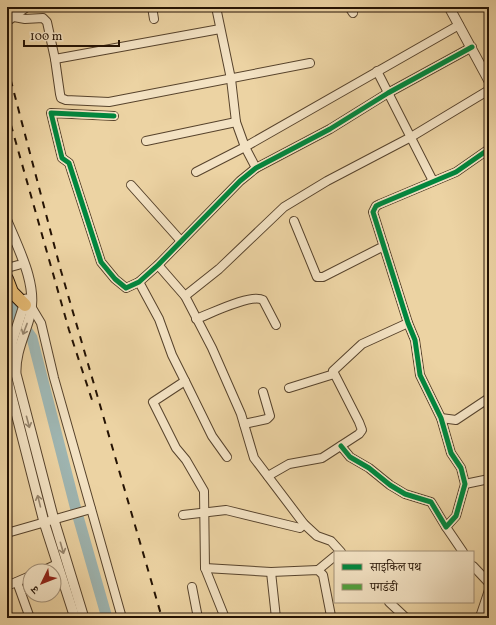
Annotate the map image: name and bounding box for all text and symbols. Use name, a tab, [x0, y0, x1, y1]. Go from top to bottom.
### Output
scale bar	[24, 22, 119, 48]
text: 100 m	[30, 29, 63, 45]
one-way arrow	[20, 322, 28, 334]
one-way arrow	[24, 416, 32, 429]
one-way arrow	[35, 494, 42, 507]
one-way arrow	[58, 541, 66, 554]
legend	[334, 551, 474, 603]
text: साइकिल पथ	[369, 559, 422, 576]
north arrow	[22, 563, 62, 603]
text: पगडंडी	[369, 580, 399, 596]
text: उ	[27, 581, 44, 597]

